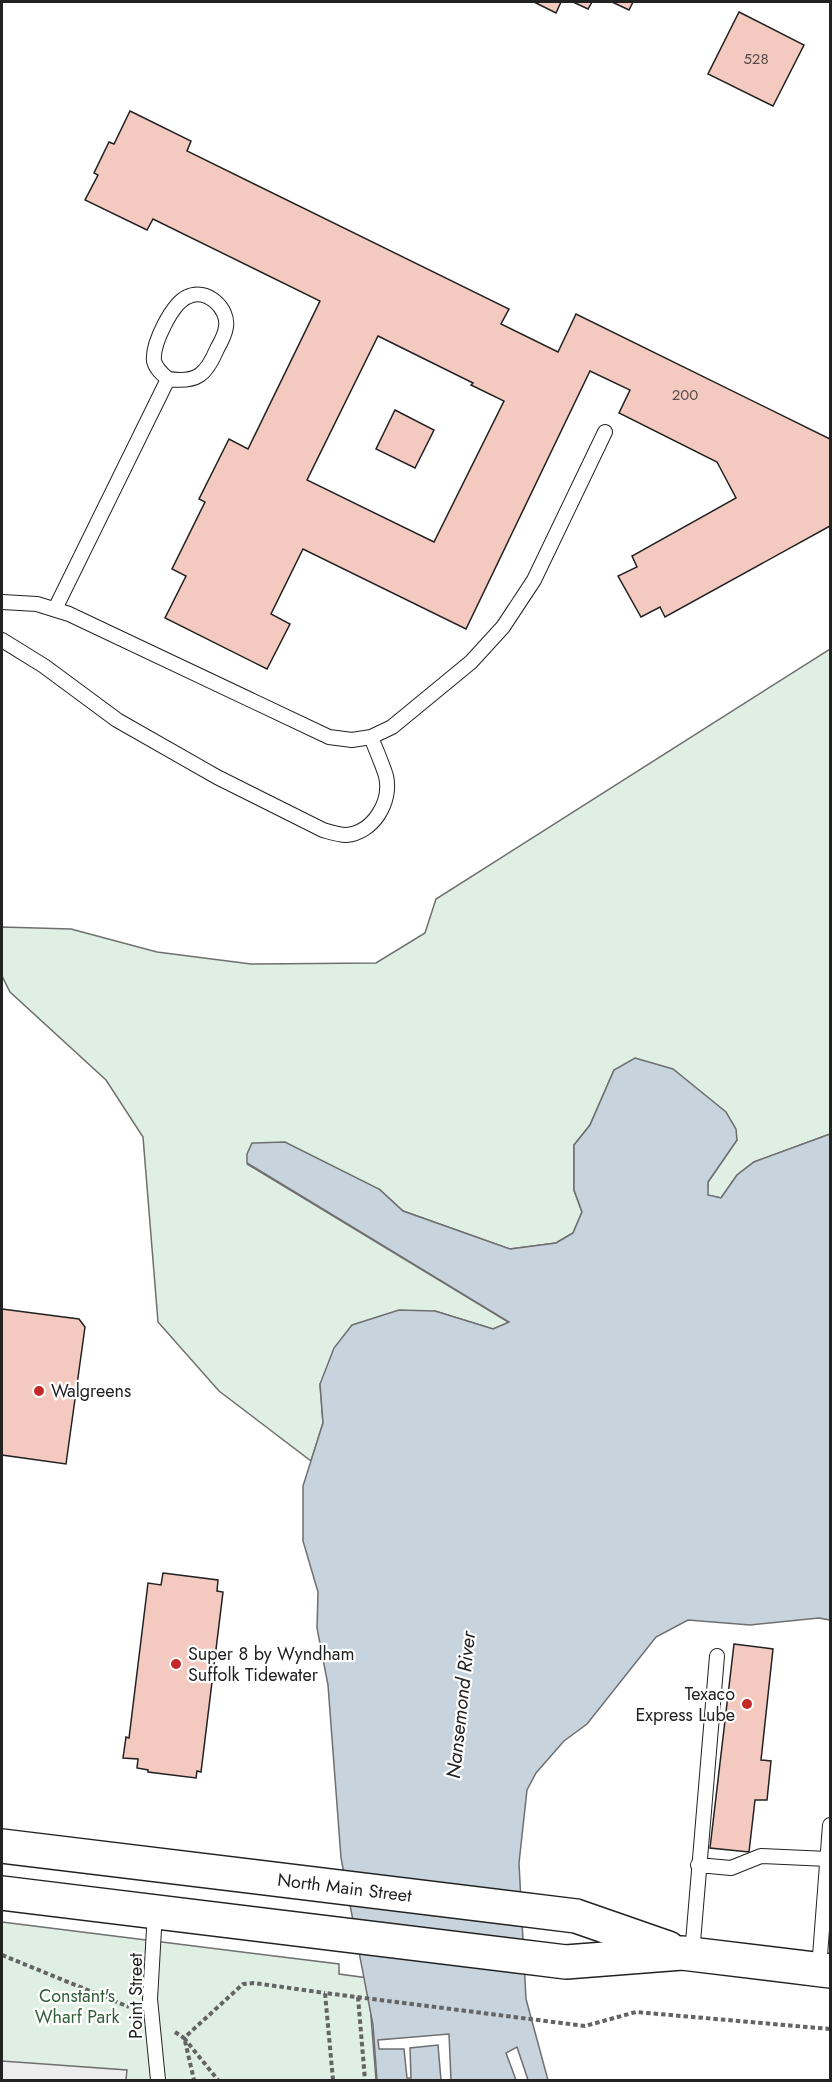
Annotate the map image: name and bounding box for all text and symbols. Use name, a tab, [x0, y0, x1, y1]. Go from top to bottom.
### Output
house number: 528	[743, 48, 769, 70]
house number: 200	[672, 384, 698, 406]
place label: Walgreens	[51, 1378, 131, 1404]
marker: Walgreens	[32, 1384, 46, 1398]
water label: Nansemond River	[439, 1629, 483, 1780]
place label: Super 8 by Wyndham Suffolk Tidewater	[188, 1641, 355, 1688]
marker: Super 8 by Wyndham Suffolk Tidewater	[169, 1657, 183, 1671]
place label: Texaco Express Lube	[635, 1681, 735, 1728]
marker: Texaco Express Lube	[740, 1697, 754, 1711]
street label: North Main Street	[276, 1867, 414, 1909]
street label: Point Street	[123, 1952, 149, 2039]
park label: Constant's Wharf Park	[35, 1983, 119, 2030]

